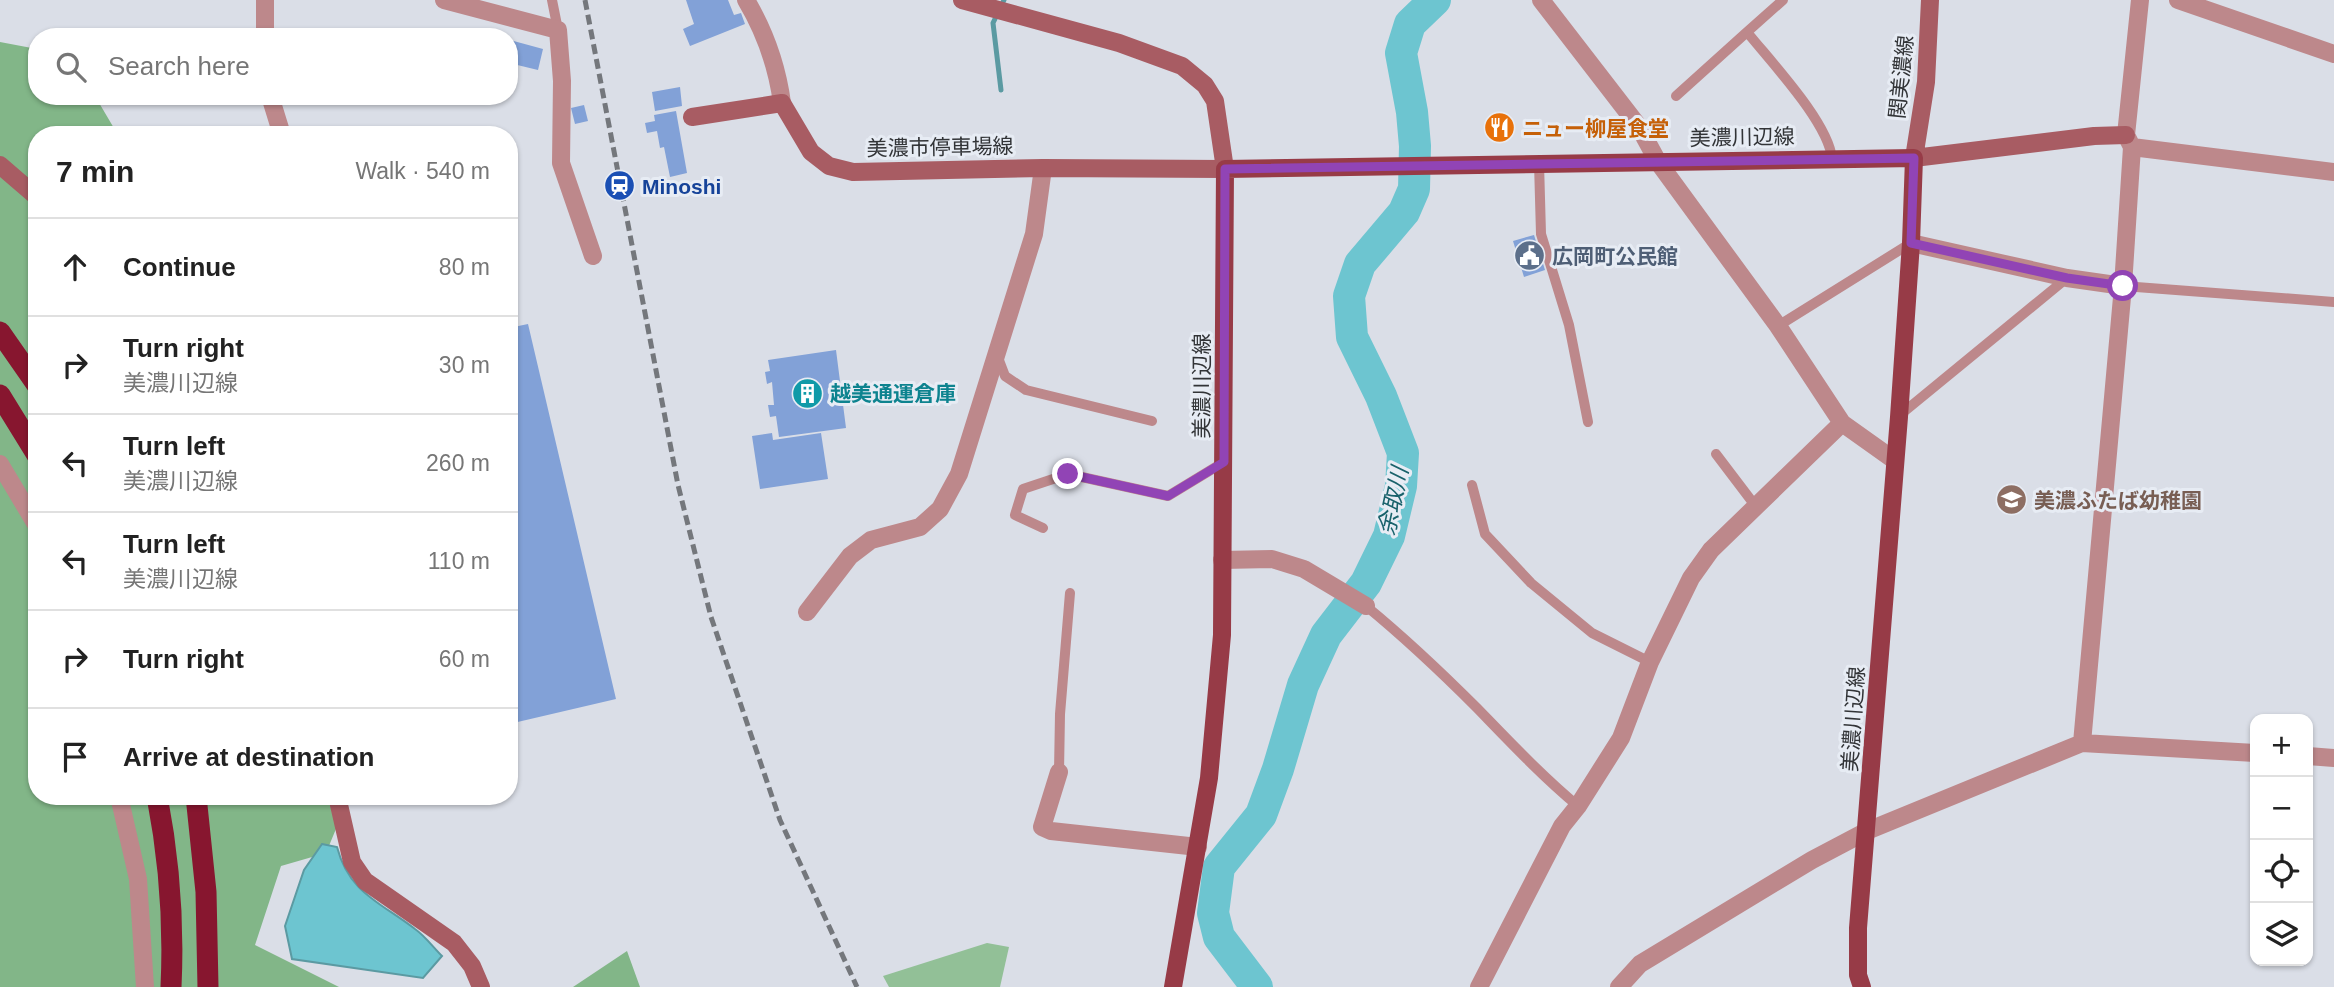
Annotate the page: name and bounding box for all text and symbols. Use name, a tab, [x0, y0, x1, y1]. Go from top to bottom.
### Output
search box	[28, 28, 518, 105]
street label: 関美濃線	[1885, 34, 1917, 120]
icon: search	[52, 48, 90, 86]
text: Search here	[108, 51, 250, 81]
restaurant icon: ニュー柳屋食堂	[1482, 111, 1516, 145]
place label: ニュー柳屋食堂	[1522, 117, 1669, 140]
street label: 美濃川辺線	[1689, 125, 1795, 149]
street label: 美濃市停車場線	[866, 134, 1014, 160]
text: 7 min	[56, 155, 134, 188]
text: Walk · 540 m	[355, 158, 490, 184]
station icon: Minoshi	[602, 169, 636, 203]
place label: Minoshi	[642, 175, 721, 198]
public building icon: 広岡町公民館	[1512, 239, 1546, 273]
place label: 広岡町公民館	[1552, 245, 1678, 268]
icon: ahead	[56, 248, 94, 286]
text: Continue	[123, 252, 236, 282]
text: 80 m	[439, 254, 490, 280]
route start	[2107, 270, 2138, 301]
text: Turn right	[123, 333, 244, 363]
street label: 美濃川辺線	[1190, 334, 1213, 439]
icon: right	[56, 346, 94, 384]
text: 30 m	[439, 352, 490, 378]
text: 美濃川辺線	[123, 370, 238, 396]
building icon: 越美通運倉庫	[790, 376, 824, 410]
place label: 越美通運倉庫	[830, 382, 956, 405]
text: Turn left	[123, 431, 225, 461]
icon: left	[56, 444, 94, 482]
text: 260 m	[426, 450, 490, 476]
route end	[1052, 458, 1083, 489]
water label: 余取川	[1373, 462, 1414, 537]
text: 美濃川辺線	[123, 468, 238, 494]
school or university icon: 美濃ふたば幼稚園	[1994, 483, 2028, 517]
place label: 美濃ふたば幼稚園	[2034, 489, 2202, 512]
text: Turn left	[123, 529, 225, 559]
icon: left	[56, 542, 94, 580]
text: 110 m	[428, 548, 490, 574]
text: 美濃川辺線	[123, 566, 238, 592]
icon: right	[56, 640, 94, 678]
text: Turn right	[123, 644, 244, 674]
text: 60 m	[439, 646, 490, 672]
street label: 美濃川辺線	[1838, 666, 1868, 772]
map controls	[2250, 714, 2313, 966]
button: +	[2250, 714, 2313, 777]
icon: arrive	[56, 738, 94, 776]
text: Arrive at destination	[123, 742, 374, 772]
button: −	[2250, 777, 2313, 840]
button: locate	[2250, 840, 2313, 903]
button: layers	[2250, 903, 2313, 966]

